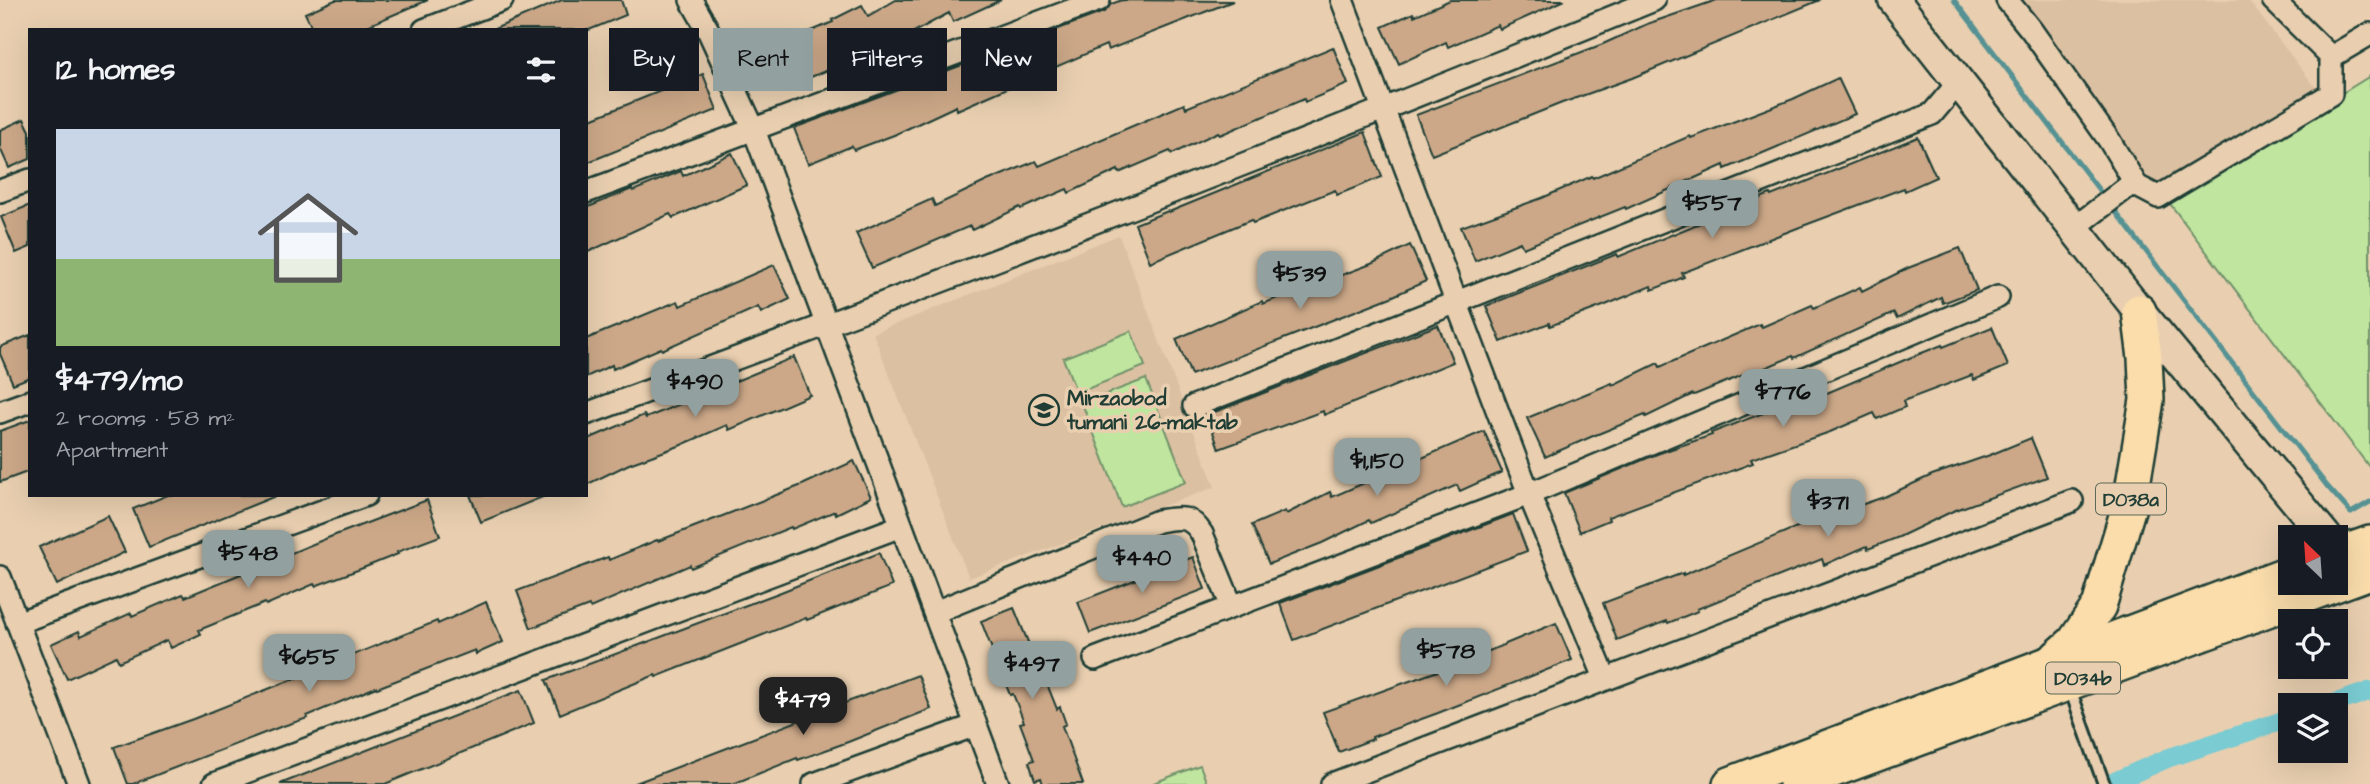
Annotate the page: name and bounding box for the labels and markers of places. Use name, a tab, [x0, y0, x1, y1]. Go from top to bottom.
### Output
pin: $557	[1671, 180, 1753, 240]
pin: $539	[1259, 252, 1341, 311]
pin: $490	[654, 360, 736, 419]
pin: $776	[1742, 370, 1824, 429]
place label: Mirzaobod tumani 26-maktab	[1066, 384, 1238, 437]
school or university icon: Mirzaobod tumani 26-maktab	[1027, 393, 1061, 427]
pin: $1,150	[1320, 438, 1434, 498]
pin: $371	[1787, 480, 1869, 539]
pin: $548	[207, 530, 289, 590]
pin: $440	[1101, 536, 1183, 595]
pin: $578	[1405, 628, 1487, 688]
pin: $655	[268, 634, 350, 694]
pin: $497	[991, 642, 1073, 701]
pin: $479	[762, 678, 844, 737]

